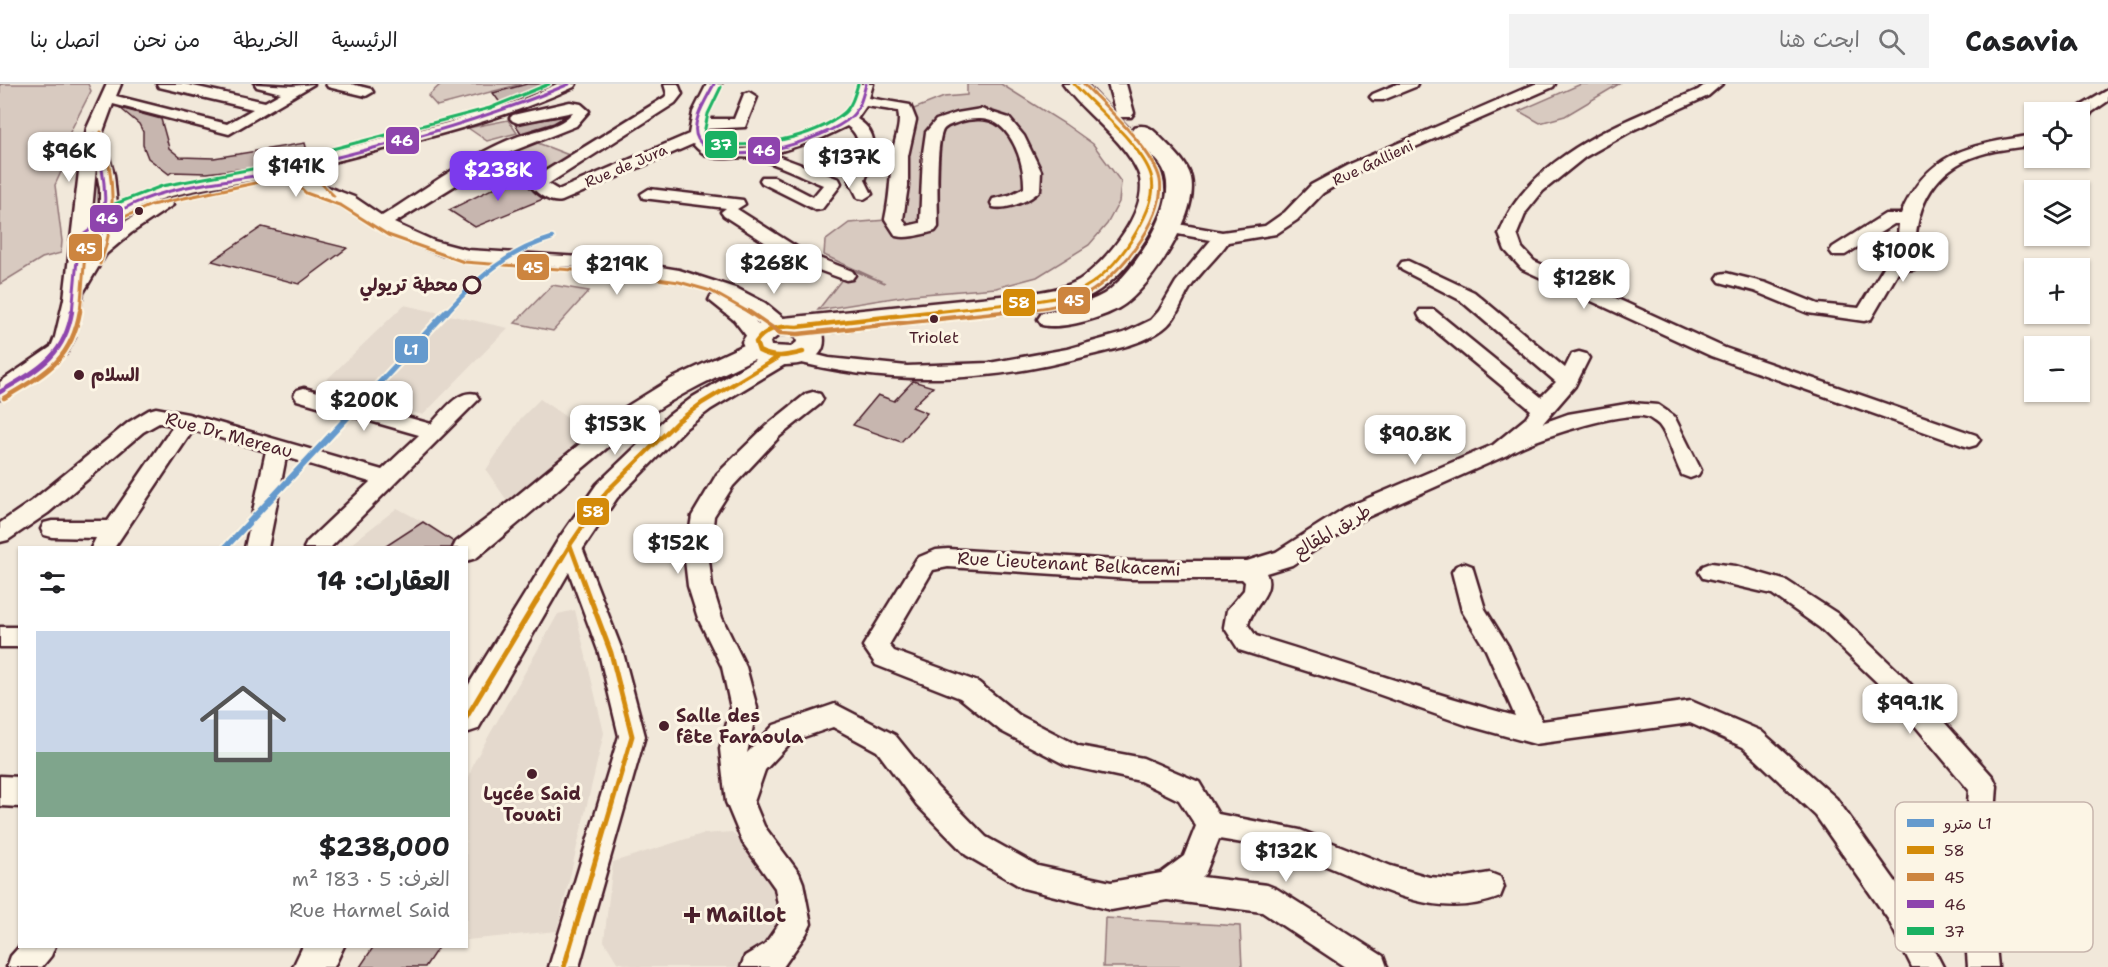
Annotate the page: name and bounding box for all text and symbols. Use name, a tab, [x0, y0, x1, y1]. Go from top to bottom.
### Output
search box	[1509, 14, 1929, 68]
text: Casavia	[1965, 22, 2078, 60]
text: ابحث هنا	[1779, 25, 1860, 54]
icon: search	[1875, 25, 1908, 58]
text: اتصل بنا	[30, 26, 100, 54]
text: من نحن	[133, 26, 200, 54]
text: الخريطة	[233, 26, 299, 54]
text: الرئيسية	[332, 26, 398, 54]
map controls	[2024, 102, 2090, 402]
button: locate	[2024, 102, 2090, 168]
line badge: 46	[385, 126, 420, 155]
text: 46	[391, 130, 413, 151]
line badge: 37	[704, 130, 738, 159]
pin: $96K	[33, 132, 105, 183]
text: 37	[710, 134, 732, 155]
street label: Rue Gallieni	[1329, 135, 1417, 191]
line badge: 46	[747, 136, 781, 165]
text: $96K	[42, 138, 96, 164]
pin: $137K	[807, 138, 891, 189]
street label: Rue de Jura	[582, 139, 671, 192]
text: 46	[753, 140, 775, 161]
text: $137K	[818, 144, 880, 170]
pin: $141K	[254, 147, 338, 198]
pin: $238K	[456, 151, 540, 202]
text: $141K	[267, 153, 325, 179]
text: $238K	[464, 157, 532, 183]
button: layers	[2024, 180, 2090, 246]
line badge: 46	[89, 204, 124, 233]
unlabelled marker	[133, 205, 145, 217]
text: 46	[96, 208, 118, 229]
pin: $100K	[1861, 232, 1945, 283]
line badge: 45	[68, 233, 103, 262]
text: 45	[76, 238, 96, 259]
text: $100K	[1871, 238, 1935, 264]
pin: $268K	[732, 244, 816, 295]
pin: $219K	[575, 245, 659, 296]
text: $268K	[740, 250, 808, 276]
text: $219K	[586, 251, 648, 277]
line badge: 45	[516, 253, 550, 281]
text: 45	[523, 257, 543, 278]
button: +	[2024, 258, 2090, 324]
pin: $128K	[1542, 259, 1626, 310]
text: $128K	[1553, 265, 1616, 291]
place label: محطة تريولي	[360, 273, 458, 301]
marker: محطة تريولي	[463, 276, 481, 294]
line badge: 45	[1057, 286, 1091, 315]
line badge: 58	[1002, 288, 1036, 317]
text: 45	[1064, 290, 1084, 311]
text: 58	[1008, 292, 1030, 313]
marker: Triolet	[928, 313, 940, 325]
place label: Triolet	[909, 327, 959, 348]
line badge: L1	[394, 335, 429, 364]
button: −	[2024, 336, 2090, 402]
text: L1	[404, 339, 418, 360]
place label: السلام	[91, 363, 139, 389]
marker: السلام	[72, 368, 86, 382]
pin: $200K	[322, 381, 406, 432]
text: $200K	[330, 387, 398, 413]
pin: $153K	[573, 405, 657, 456]
street label: Rue Dr Mereau	[163, 406, 295, 464]
text: $153K	[584, 411, 646, 437]
pin: $90.8K	[1366, 415, 1464, 466]
text: $90.8K	[1379, 421, 1451, 447]
line badge: 58	[576, 497, 610, 526]
street label: طريق المقالع	[1289, 498, 1376, 564]
text: 58	[582, 501, 604, 522]
pin: $152K	[636, 524, 720, 575]
text: $152K	[647, 530, 709, 556]
street label: Rue Lieutenant Belkacemi	[957, 546, 1181, 582]
text: العقارات: 14	[316, 563, 450, 598]
icon: filters	[36, 566, 69, 599]
icon: home	[189, 670, 297, 778]
pin: $99.1K	[1861, 684, 1959, 735]
text: $99.1K	[1876, 690, 1944, 716]
place label: Salle des fête Faraoula	[676, 704, 804, 749]
marker: Salle des fête Faraoula	[657, 719, 671, 733]
marker: Lycée Said Touati	[525, 767, 539, 781]
place label: Lycée Said Touati	[483, 782, 581, 827]
legend	[1895, 802, 2093, 952]
text: مترو L1	[1942, 813, 1992, 834]
text: $238,000	[319, 829, 450, 864]
pin: $132K	[1244, 832, 1328, 883]
text: $132K	[1255, 838, 1317, 864]
text: 58	[1944, 840, 1965, 861]
text: الغرف: 5 · 183 m²	[292, 866, 450, 892]
text: 45	[1944, 867, 1965, 888]
text: 46	[1944, 894, 1966, 915]
text: Rue Harmel Said	[289, 897, 450, 923]
place label: Maillot	[706, 901, 786, 929]
marker: Maillot	[683, 906, 701, 924]
text: 37	[1944, 921, 1965, 942]

